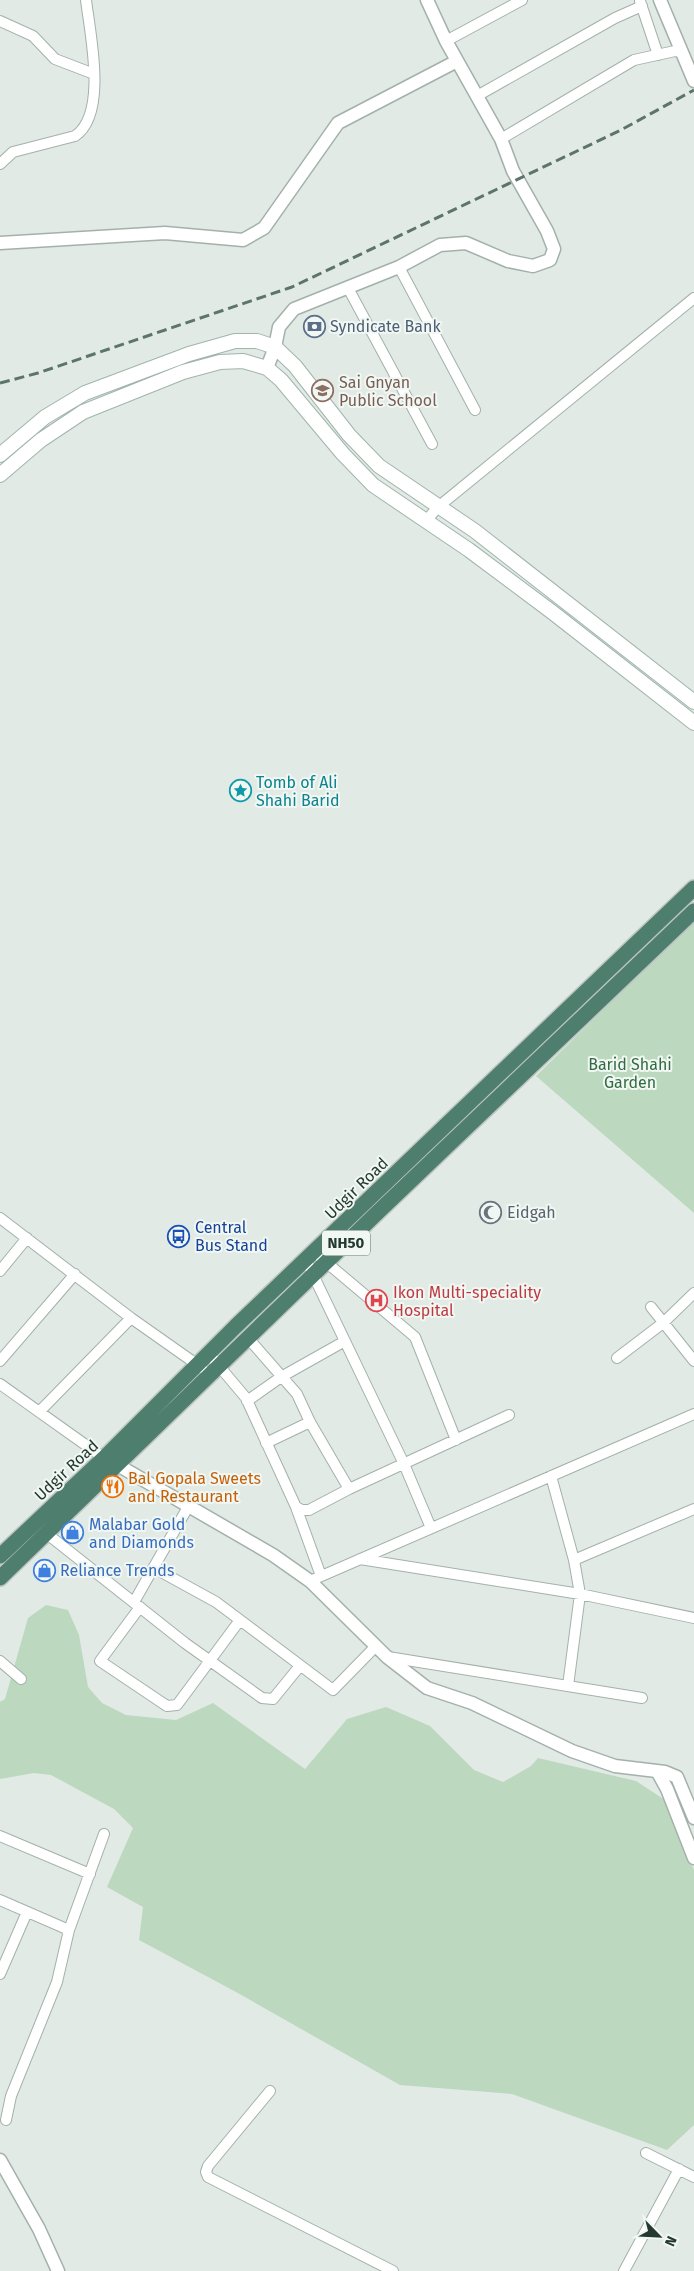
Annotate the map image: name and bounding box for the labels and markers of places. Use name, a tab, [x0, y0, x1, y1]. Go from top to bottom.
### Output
bank icon: Syndicate Bank	[302, 314, 326, 338]
place label: Syndicate Bank	[330, 317, 441, 336]
place label: Sai Gnyan Public School	[339, 373, 437, 410]
school or university icon: Sai Gnyan Public School	[311, 379, 335, 403]
place label: Tomb of Ali Shahi Barid	[256, 773, 340, 810]
place icon: Tomb of Ali Shahi Barid	[228, 779, 252, 803]
mosque icon: Eidgah	[479, 1200, 503, 1224]
place label: Eidgah	[507, 1203, 556, 1222]
place label: Central Bus Stand	[195, 1218, 268, 1255]
bus stop icon: Central Bus Stand	[167, 1224, 191, 1248]
place label: Ikon Multi-speciality Hospital	[393, 1283, 541, 1320]
hospital icon: Ikon Multi-speciality Hospital	[365, 1289, 389, 1313]
place label: Bal Gopala Sweets and Restaurant	[128, 1469, 261, 1506]
restaurant icon: Bal Gopala Sweets and Restaurant	[100, 1475, 124, 1499]
place label: Malabar Gold and Diamonds	[89, 1515, 194, 1552]
shop icon: Malabar Gold and Diamonds	[61, 1521, 85, 1545]
shop icon: Reliance Trends	[32, 1558, 56, 1582]
place label: Reliance Trends	[60, 1561, 174, 1580]

